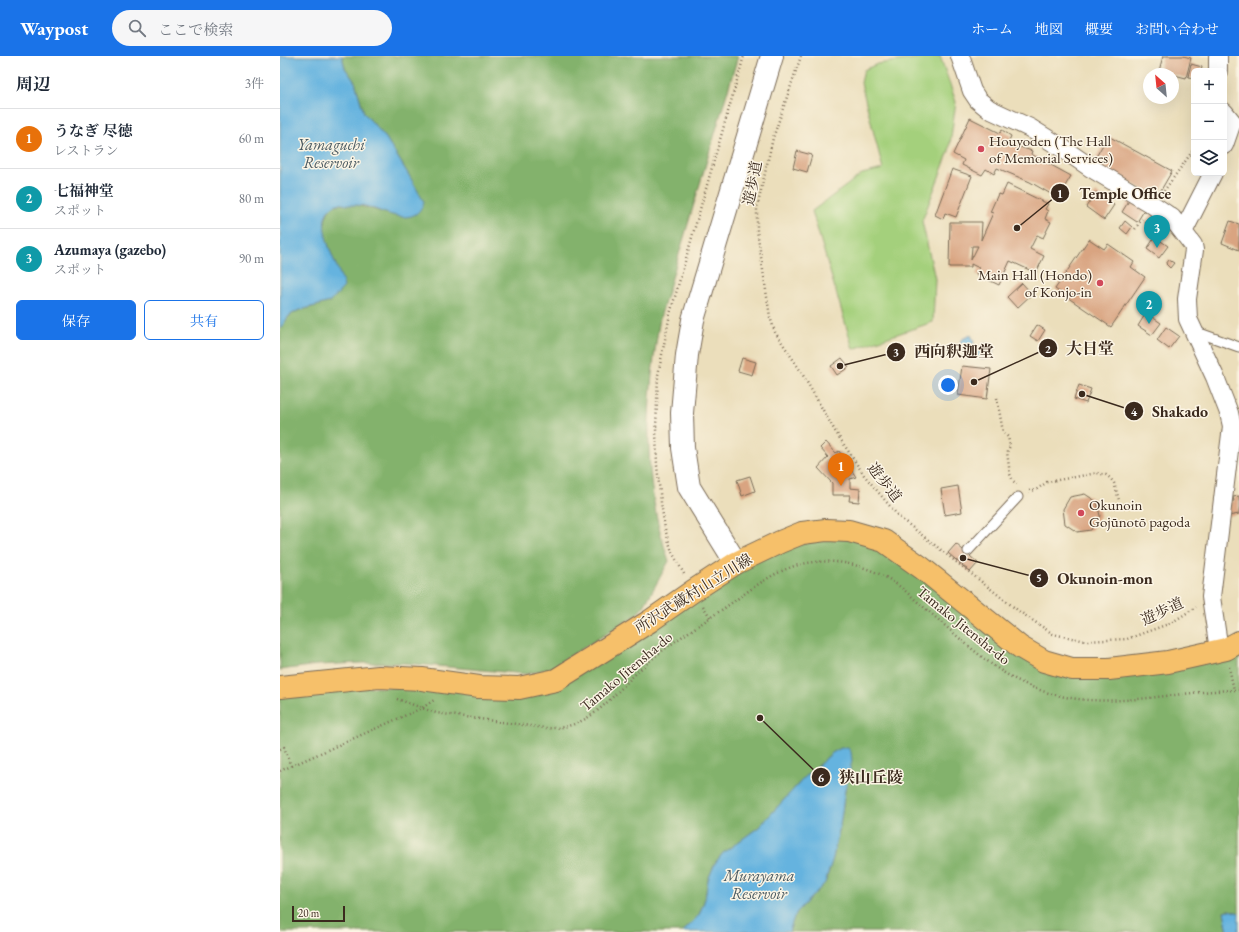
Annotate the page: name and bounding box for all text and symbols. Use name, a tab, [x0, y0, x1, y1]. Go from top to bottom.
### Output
search box	[112, 10, 392, 46]
text: Waypost	[20, 16, 88, 41]
icon: search	[126, 17, 148, 39]
text: ここで検索	[158, 20, 233, 39]
text: ホーム	[971, 20, 1013, 38]
text: 地図	[1035, 20, 1063, 38]
text: 概要	[1085, 20, 1113, 38]
text: お問い合わせ	[1135, 20, 1219, 38]
north arrow	[1143, 68, 1179, 104]
map controls	[1191, 68, 1227, 176]
button: +	[1191, 68, 1227, 104]
text: 周辺	[16, 73, 50, 95]
text: 3件	[245, 75, 264, 92]
button: −	[1191, 104, 1227, 140]
text: うなぎ 尽徳	[54, 121, 133, 140]
text: 1	[26, 130, 32, 147]
text: 60 m	[239, 130, 264, 147]
place label: Houyoden (The Hall of Memorial Services)	[989, 131, 1113, 167]
water label: Yamaguchi Reservoir	[297, 134, 366, 173]
button: layers	[1191, 140, 1227, 176]
text: レストラン	[54, 142, 119, 159]
marker: Houyoden (The Hall of Memorial Services)	[976, 144, 986, 154]
street label: 遊歩道	[738, 159, 766, 207]
callout: Temple Office	[1050, 179, 1179, 207]
text: 七福神堂	[54, 181, 114, 200]
text: Temple Office	[1079, 183, 1171, 204]
text: 1	[1057, 186, 1063, 202]
text: 2	[26, 190, 32, 207]
text: 80 m	[239, 190, 264, 207]
text: スポット	[54, 202, 106, 219]
pin: 3	[1144, 215, 1170, 248]
text: Azumaya (gazebo)	[54, 240, 166, 259]
text: 3	[26, 250, 32, 267]
text: 90 m	[239, 250, 264, 267]
text: スポット	[54, 261, 106, 278]
place label: Main Hall (Hondo) of Konjo-in	[978, 265, 1092, 301]
marker: Main Hall (Hondo) of Konjo-in	[1095, 278, 1105, 288]
pin: 2	[1136, 291, 1162, 324]
button: 保存	[16, 300, 136, 340]
button: 共有	[144, 300, 264, 340]
callout: 大日堂	[1038, 334, 1122, 362]
callout: 西向釈迦堂	[886, 338, 1002, 366]
text: 大日堂	[1066, 338, 1114, 359]
text: 西向釈迦堂	[914, 341, 994, 362]
text: 2	[1045, 341, 1052, 357]
text: 3	[893, 344, 899, 360]
your location	[938, 375, 958, 395]
callout: Shakado	[1124, 397, 1216, 425]
text: Shakado	[1152, 401, 1208, 422]
text: 4	[1131, 404, 1138, 420]
pin: 1	[828, 453, 854, 486]
street label: 遊歩道	[864, 458, 906, 506]
place label: Okunoin Gojūnotō pagoda	[1089, 495, 1190, 531]
marker: Okunoin Gojūnotō pagoda	[1076, 508, 1086, 518]
street label: 所沢武蔵村山立川線	[631, 549, 755, 637]
callout: Okunoin-mon	[1029, 564, 1161, 592]
text: Okunoin-mon	[1057, 568, 1153, 589]
text: 5	[1036, 570, 1042, 586]
street label: Tamako Jitensha-do	[914, 582, 1014, 668]
street label: 遊歩道	[1138, 593, 1186, 629]
street label: Tamako Jitensha-do	[576, 627, 676, 715]
callout: 狭山丘陵	[811, 763, 911, 791]
text: 狭山丘陵	[839, 767, 903, 788]
text: 6	[818, 770, 825, 786]
water label: Murayama Reservoir	[722, 865, 795, 904]
scale bar	[292, 904, 345, 923]
text: 20 m	[298, 906, 319, 920]

